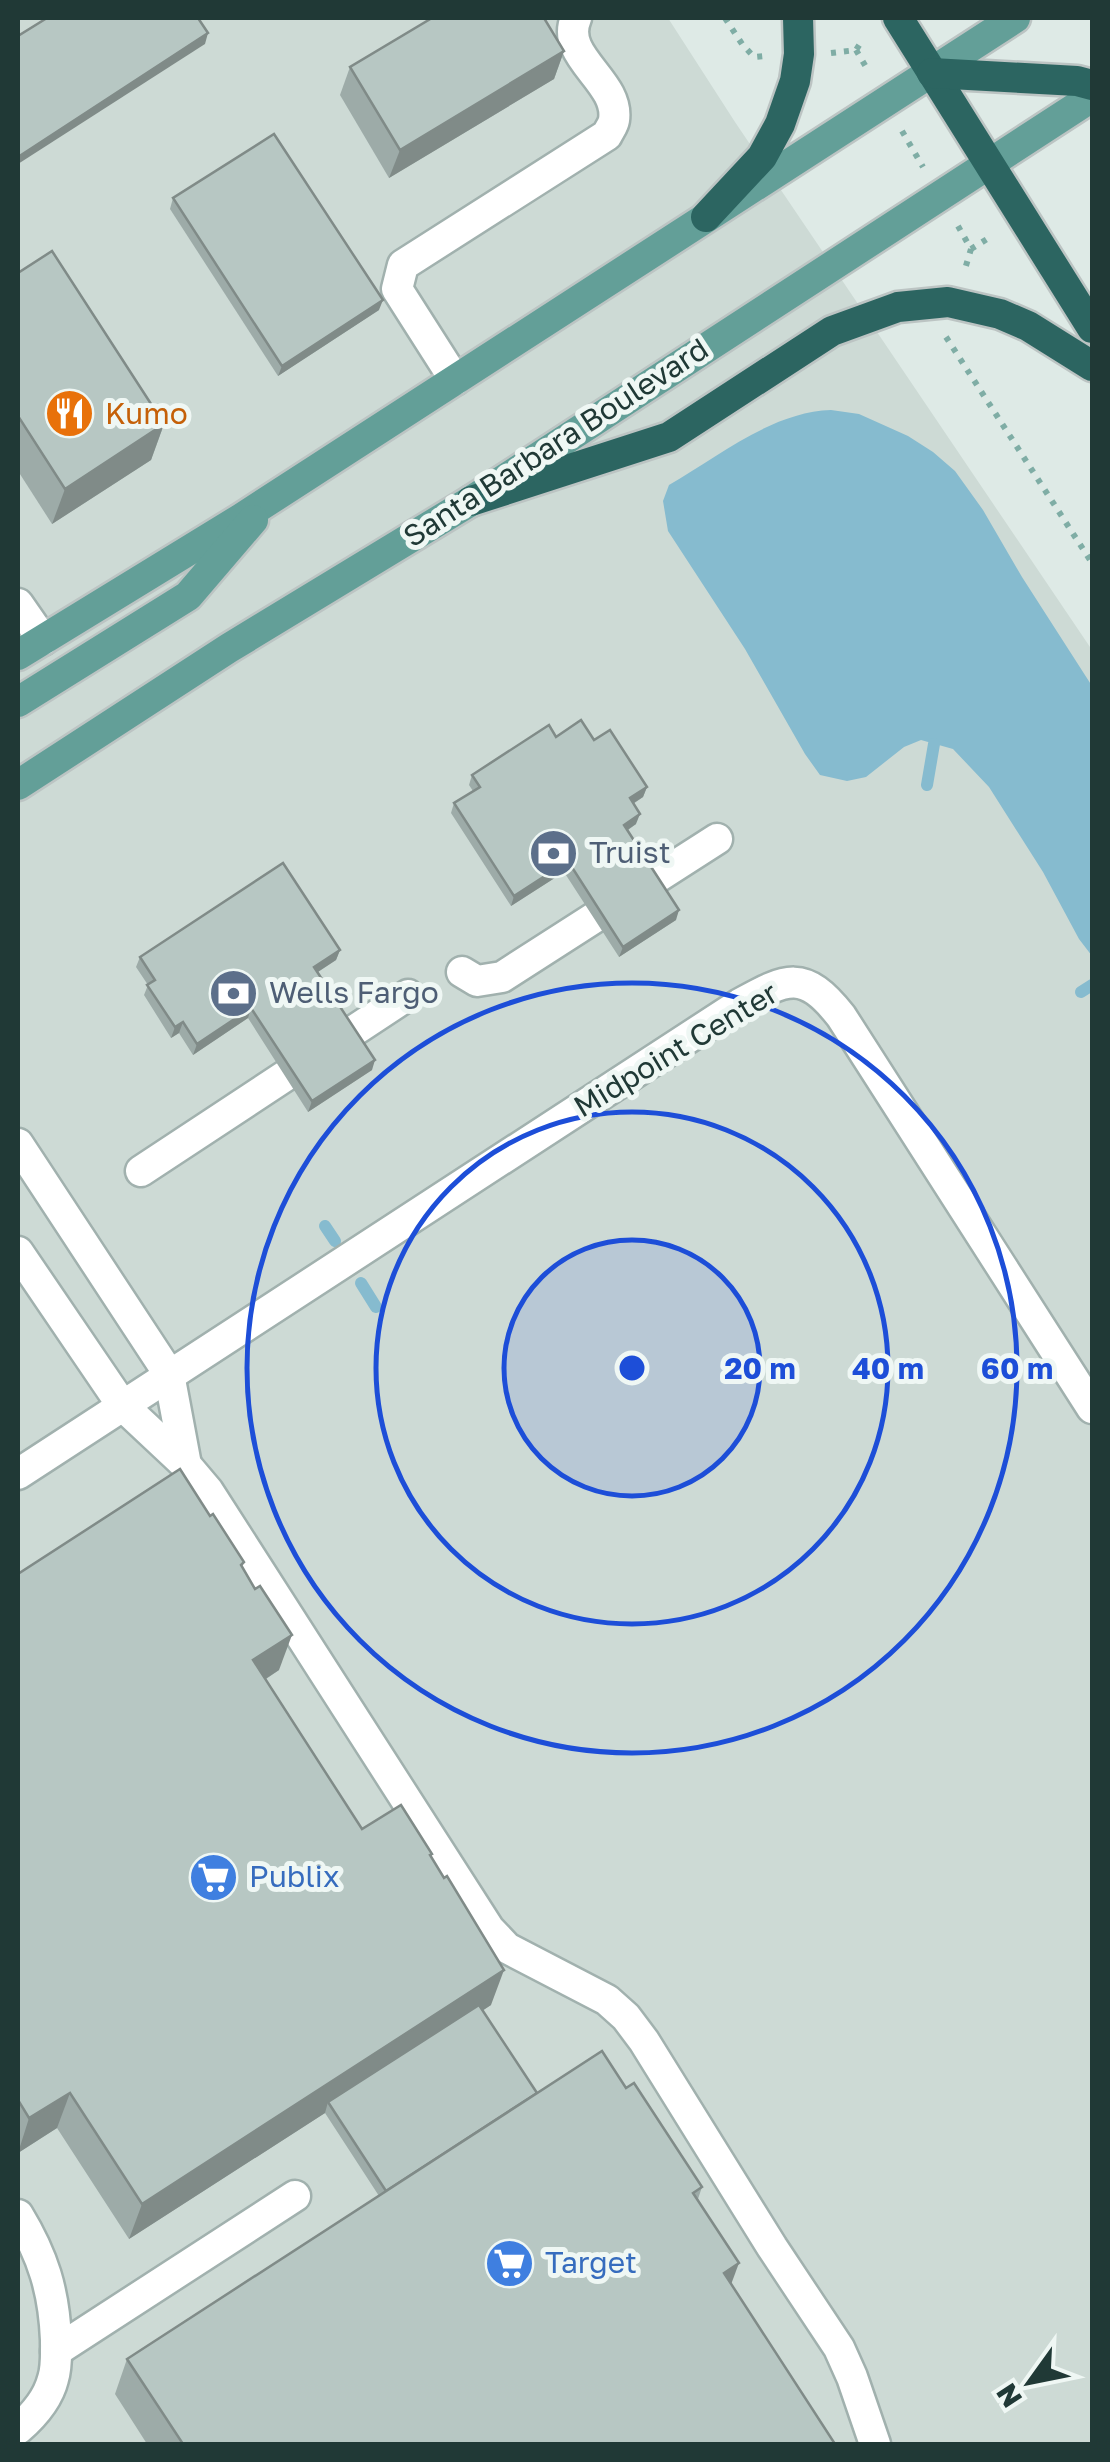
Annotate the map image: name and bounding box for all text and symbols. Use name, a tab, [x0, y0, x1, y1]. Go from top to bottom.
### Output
street label: Santa Barbara Boulevard	[396, 330, 714, 554]
restaurant icon: Kumo	[44, 388, 96, 440]
place label: Kumo	[105, 395, 188, 431]
bank icon: Truist	[528, 827, 580, 879]
place label: Truist	[589, 834, 671, 870]
bank icon: Wells Fargo	[208, 967, 260, 1019]
place label: Wells Fargo	[269, 974, 439, 1010]
street label: Midpoint Center	[567, 974, 784, 1124]
centre of rings	[614, 1350, 650, 1386]
text: 20 m	[724, 1350, 796, 1386]
text: 40 m	[852, 1350, 924, 1386]
text: 60 m	[981, 1350, 1053, 1386]
supermarket icon: Publix	[188, 1851, 240, 1903]
place label: Publix	[249, 1858, 339, 1894]
supermarket icon: Target	[484, 2237, 536, 2289]
place label: Target	[545, 2244, 637, 2280]
north arrow	[980, 2332, 1080, 2432]
text: N	[989, 2378, 1028, 2414]

